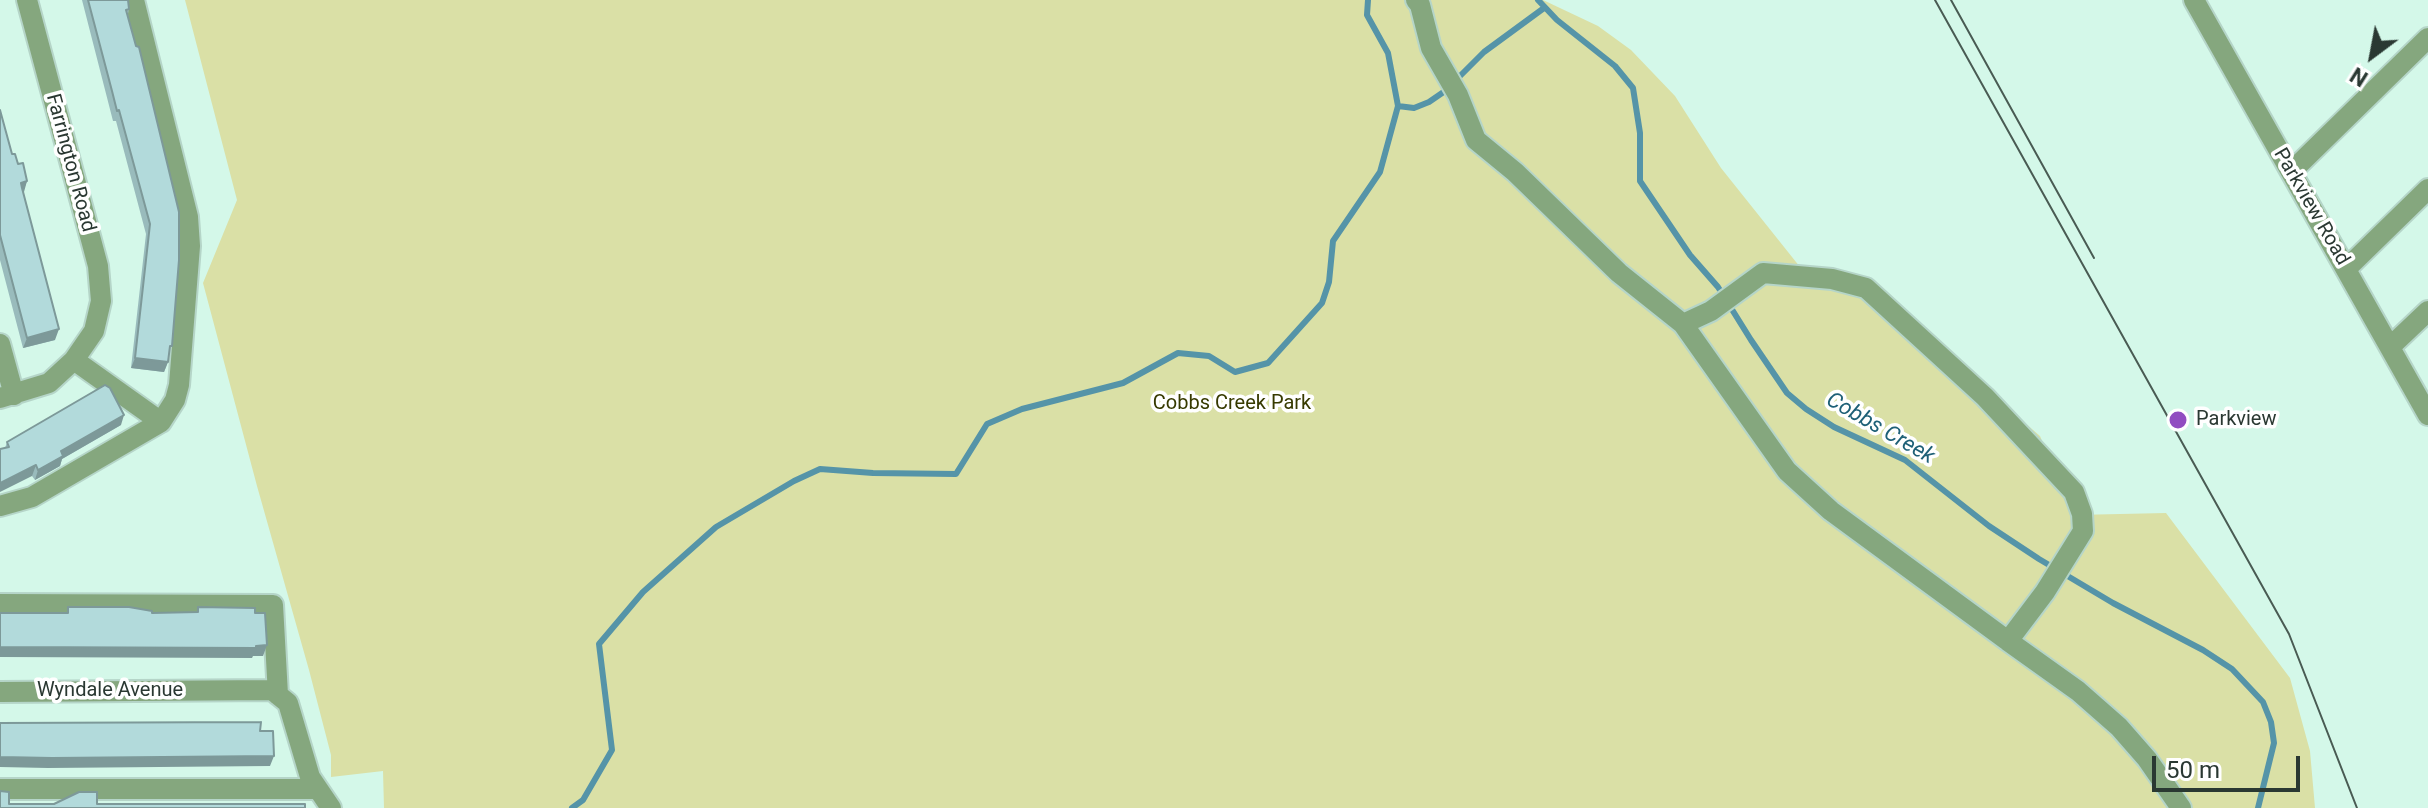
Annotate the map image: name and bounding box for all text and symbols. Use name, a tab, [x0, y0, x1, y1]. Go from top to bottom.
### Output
north arrow	[2332, 16, 2412, 96]
text: N	[2346, 62, 2372, 91]
street label: Farrington Road	[40, 91, 100, 235]
street label: Parkview Road	[2268, 144, 2354, 270]
water label: Cobbs Creek	[1821, 387, 1939, 471]
park label: Cobbs Creek Park	[1153, 392, 1311, 416]
place label: Parkview	[2196, 408, 2276, 432]
marker: Parkview	[2167, 409, 2189, 431]
street label: Wyndale Avenue	[37, 679, 183, 703]
scale bar	[2156, 740, 2304, 790]
text: 50 m	[2166, 756, 2220, 784]

